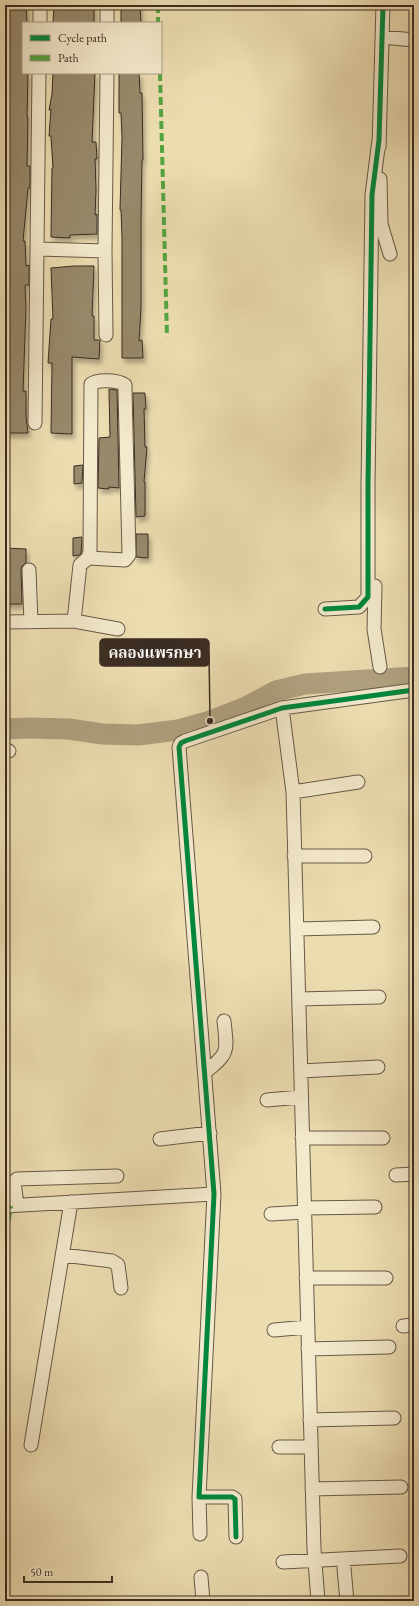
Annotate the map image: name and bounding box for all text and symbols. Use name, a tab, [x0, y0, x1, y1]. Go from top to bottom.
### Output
legend	[22, 22, 162, 74]
text: Cycle path	[58, 30, 107, 46]
text: Path	[58, 50, 79, 66]
callout: คลองแพรกษา	[100, 639, 209, 666]
text: คลองแพรกษา	[108, 643, 202, 662]
scale bar	[24, 1558, 112, 1584]
text: 50 m	[30, 1564, 54, 1580]

